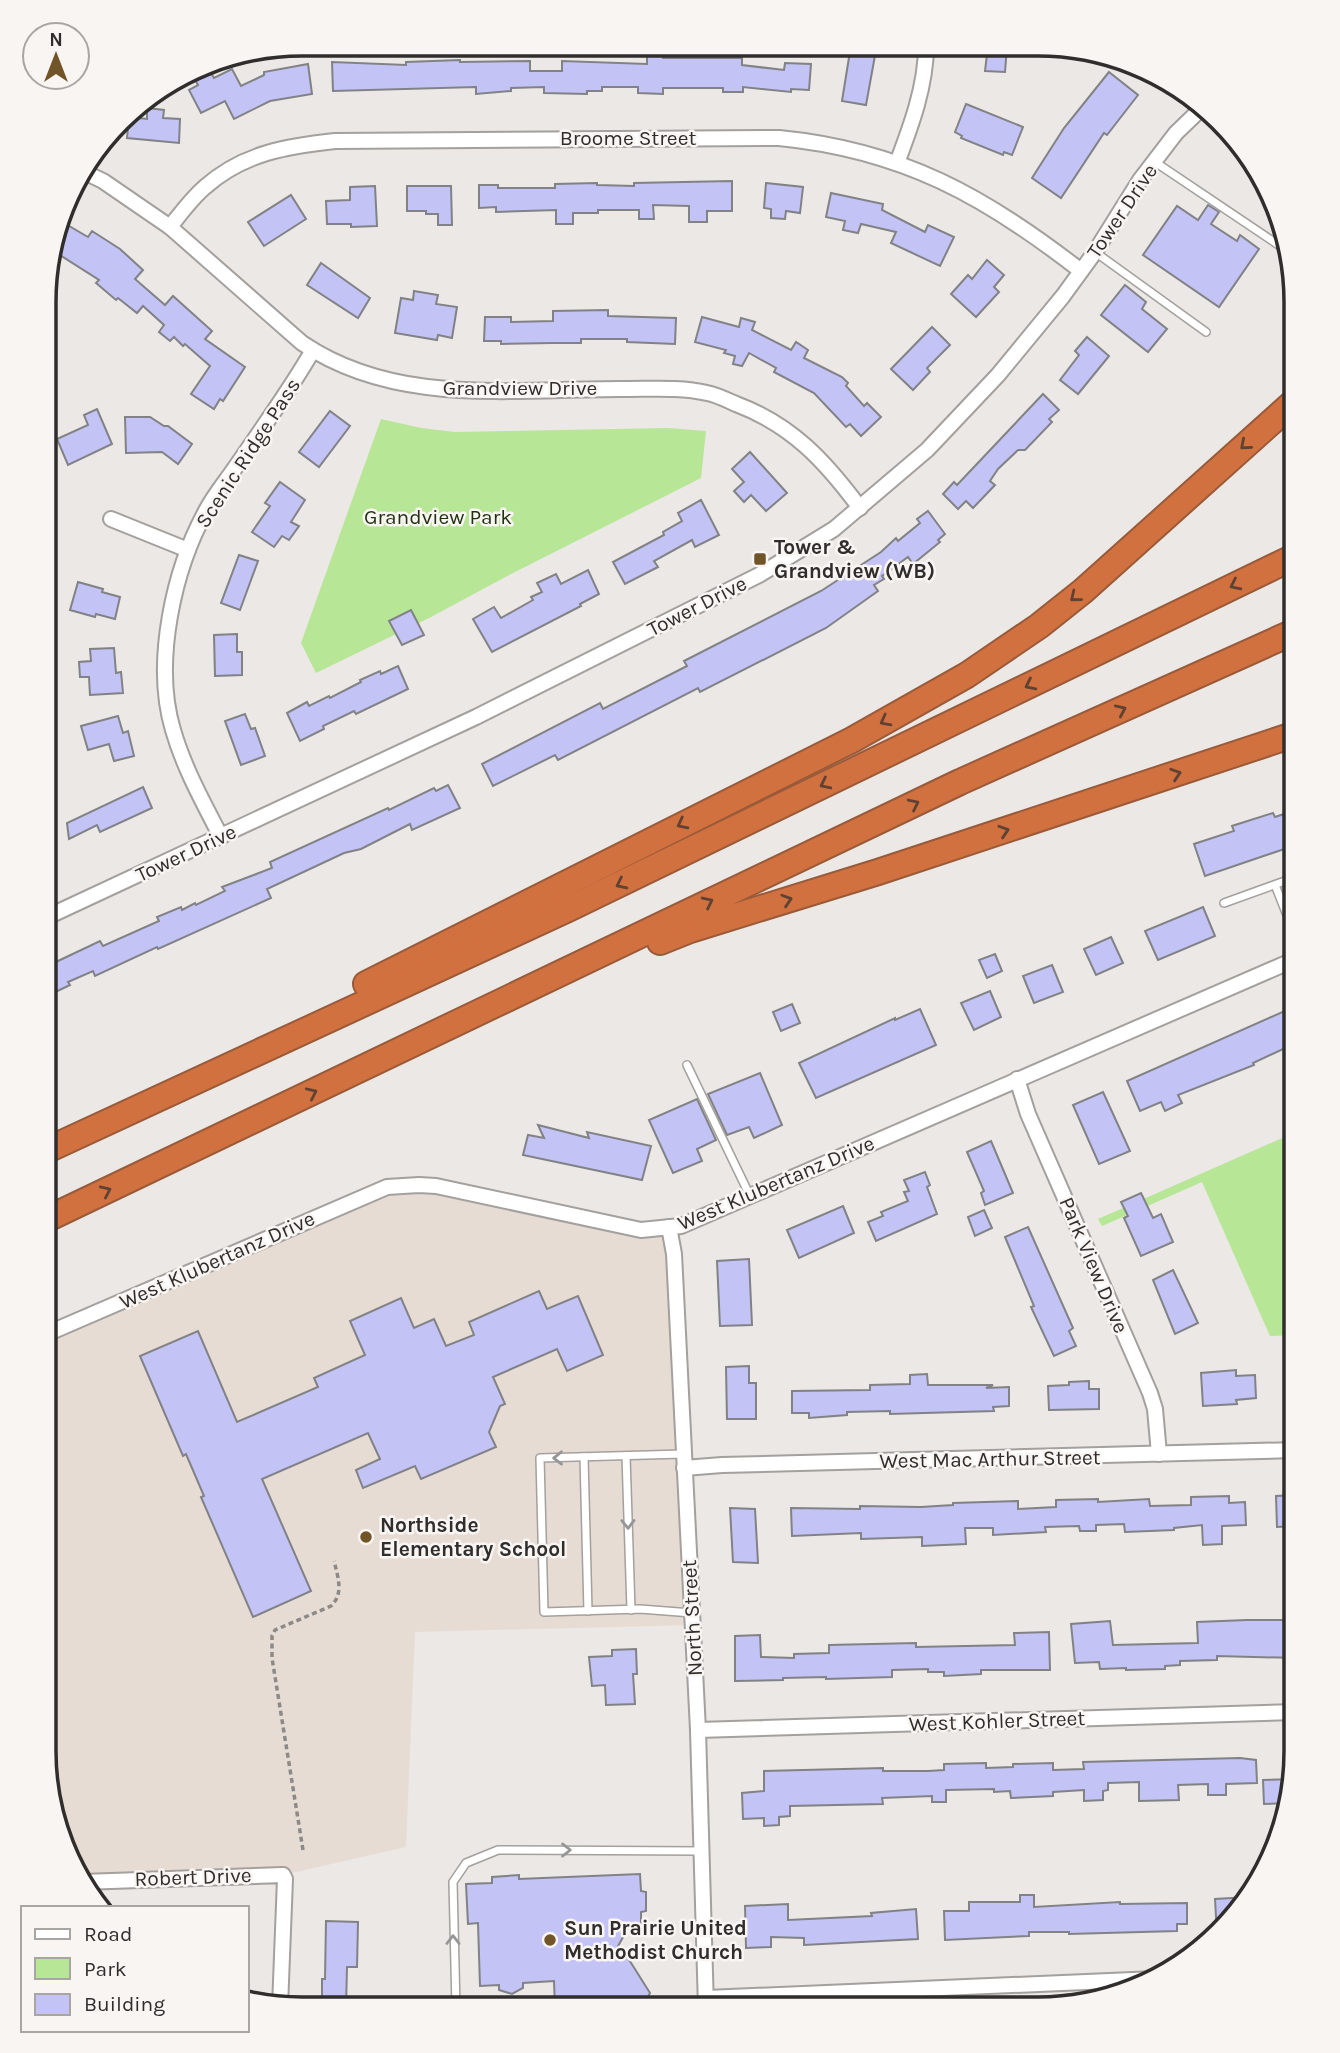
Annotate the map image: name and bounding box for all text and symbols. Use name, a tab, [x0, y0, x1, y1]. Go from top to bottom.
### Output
north arrow	[21, 21, 91, 91]
text: N	[49, 29, 63, 51]
street label: Broome Street	[560, 126, 696, 150]
street label: Tower Drive	[1082, 160, 1162, 262]
street label: Scenic Ridge Pass	[191, 374, 305, 532]
street label: Grandview Drive	[443, 376, 597, 400]
one-way arrow	[1240, 437, 1253, 449]
park label: Grandview Park	[364, 505, 512, 529]
place label: Tower & Grandview (WB)	[774, 535, 935, 583]
marker: Tower & Grandview (WB)	[752, 551, 768, 567]
street label: Tower Drive	[643, 571, 751, 641]
one-way arrow	[1230, 577, 1242, 591]
one-way arrow	[1071, 589, 1084, 601]
one-way arrow	[1025, 676, 1037, 690]
one-way arrow	[1113, 704, 1126, 718]
one-way arrow	[880, 713, 893, 727]
one-way arrow	[1170, 768, 1182, 783]
one-way arrow	[820, 776, 832, 790]
one-way arrow	[906, 798, 919, 812]
one-way arrow	[677, 815, 689, 829]
street label: Tower Drive	[132, 819, 240, 887]
one-way arrow	[997, 824, 1009, 839]
one-way arrow	[616, 875, 628, 889]
one-way arrow	[781, 894, 793, 909]
one-way arrow	[701, 896, 713, 910]
one-way arrow	[305, 1087, 317, 1101]
street label: West Klubertanz Drive	[674, 1131, 878, 1235]
one-way arrow	[99, 1185, 111, 1199]
street label: Park View Drive	[1054, 1193, 1134, 1337]
street label: West Klubertanz Drive	[116, 1206, 318, 1314]
street label: West Mac Arthur Street	[879, 1445, 1101, 1473]
one-way arrow	[552, 1450, 563, 1465]
place label: Northside Elementary School	[380, 1513, 566, 1561]
one-way arrow	[620, 1519, 636, 1530]
marker: Northside Elementary School	[358, 1529, 374, 1545]
street label: North Street	[677, 1559, 707, 1677]
street label: West Kohler Street	[908, 1706, 1086, 1736]
one-way arrow	[561, 1842, 572, 1858]
street label: Robert Drive	[134, 1863, 252, 1891]
legend	[21, 1906, 248, 2032]
place label: Sun Prairie United Methodist Church	[564, 1916, 747, 1964]
text: Road	[84, 1922, 132, 1946]
marker: Sun Prairie United Methodist Church	[542, 1932, 558, 1948]
one-way arrow	[445, 1934, 461, 1944]
text: Park	[84, 1957, 127, 1981]
text: Building	[84, 1992, 165, 2016]

